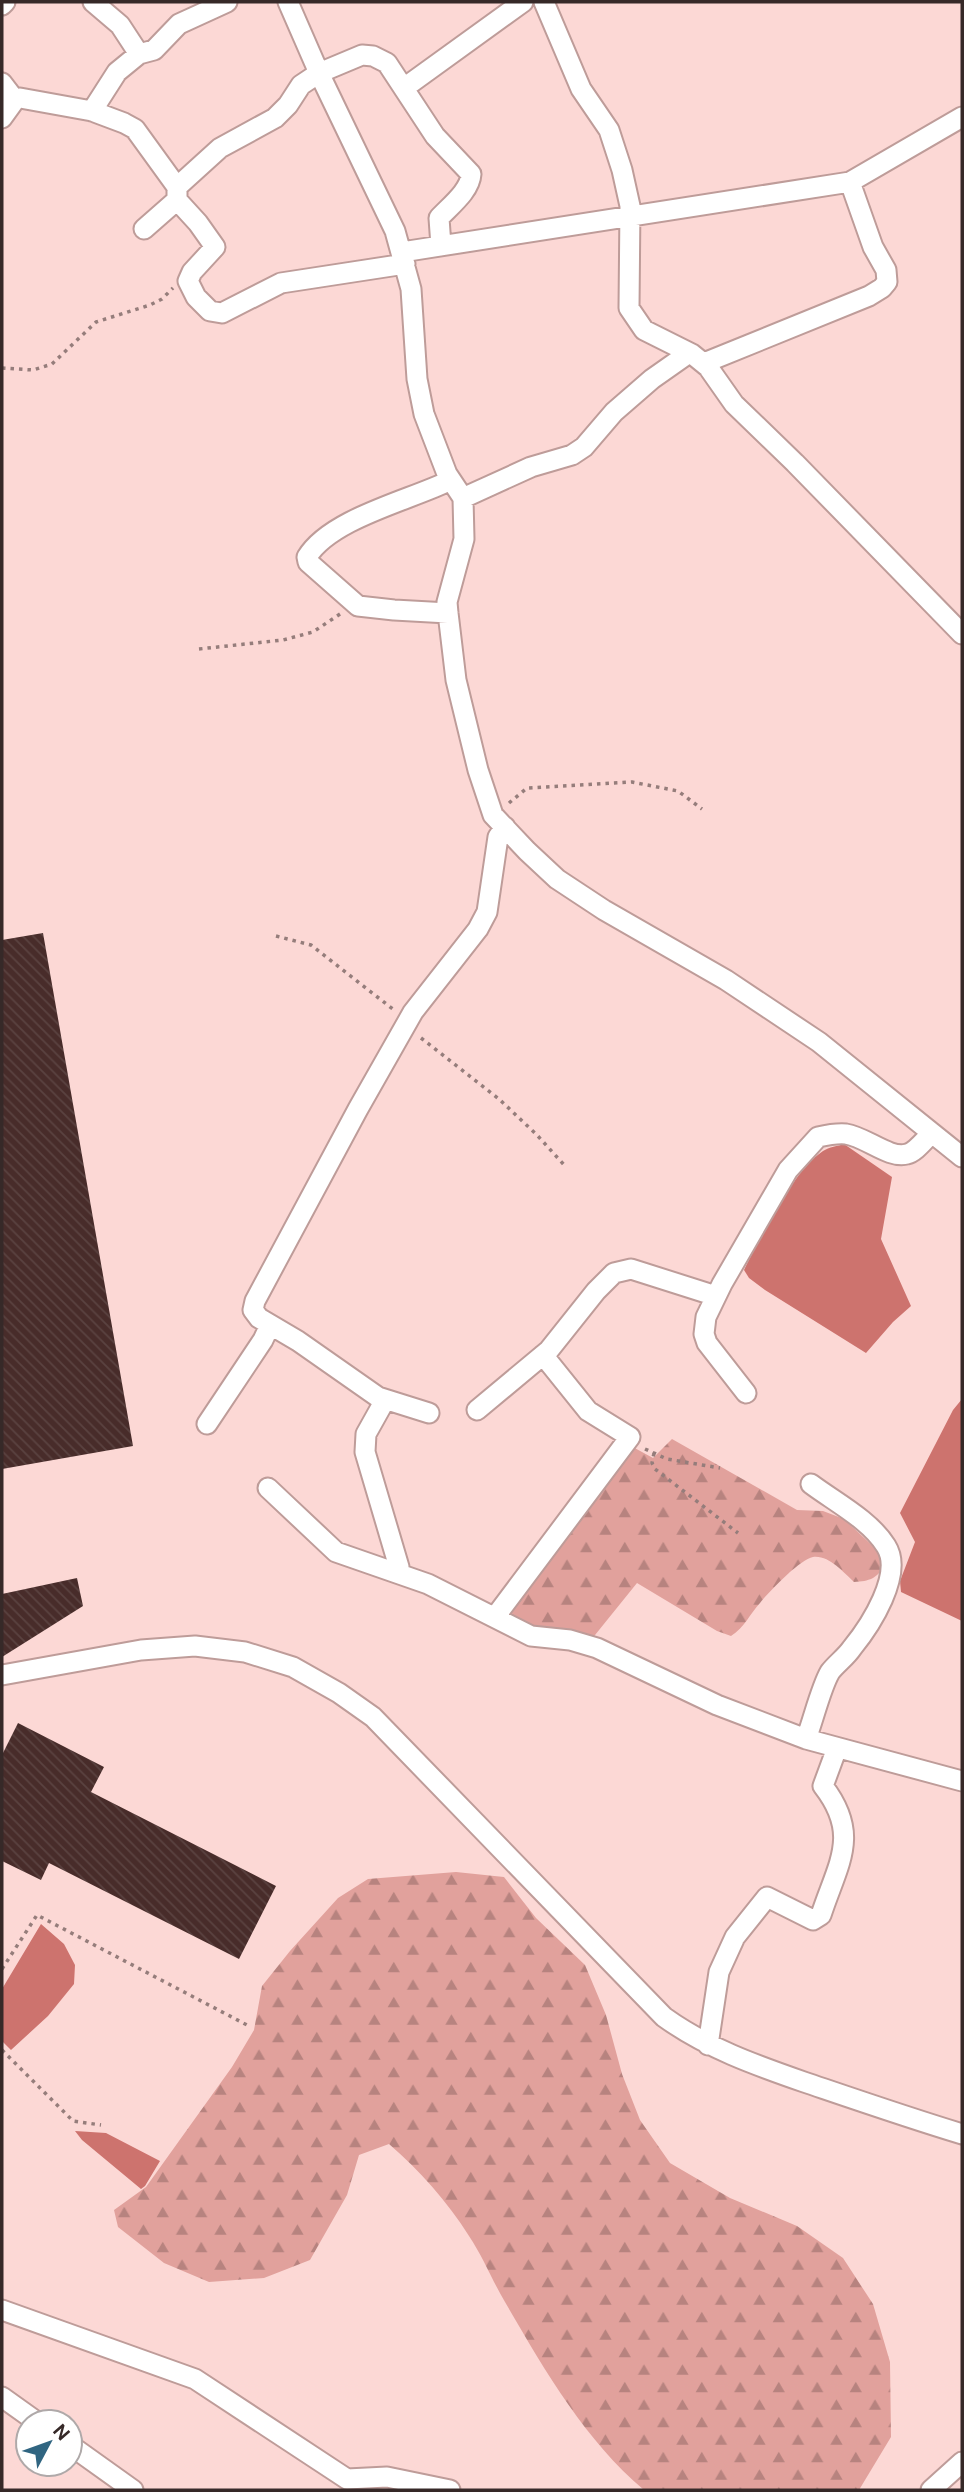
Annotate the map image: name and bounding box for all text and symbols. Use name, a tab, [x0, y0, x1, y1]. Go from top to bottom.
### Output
north arrow	[14, 2408, 84, 2478]
text: N	[47, 2419, 75, 2446]

